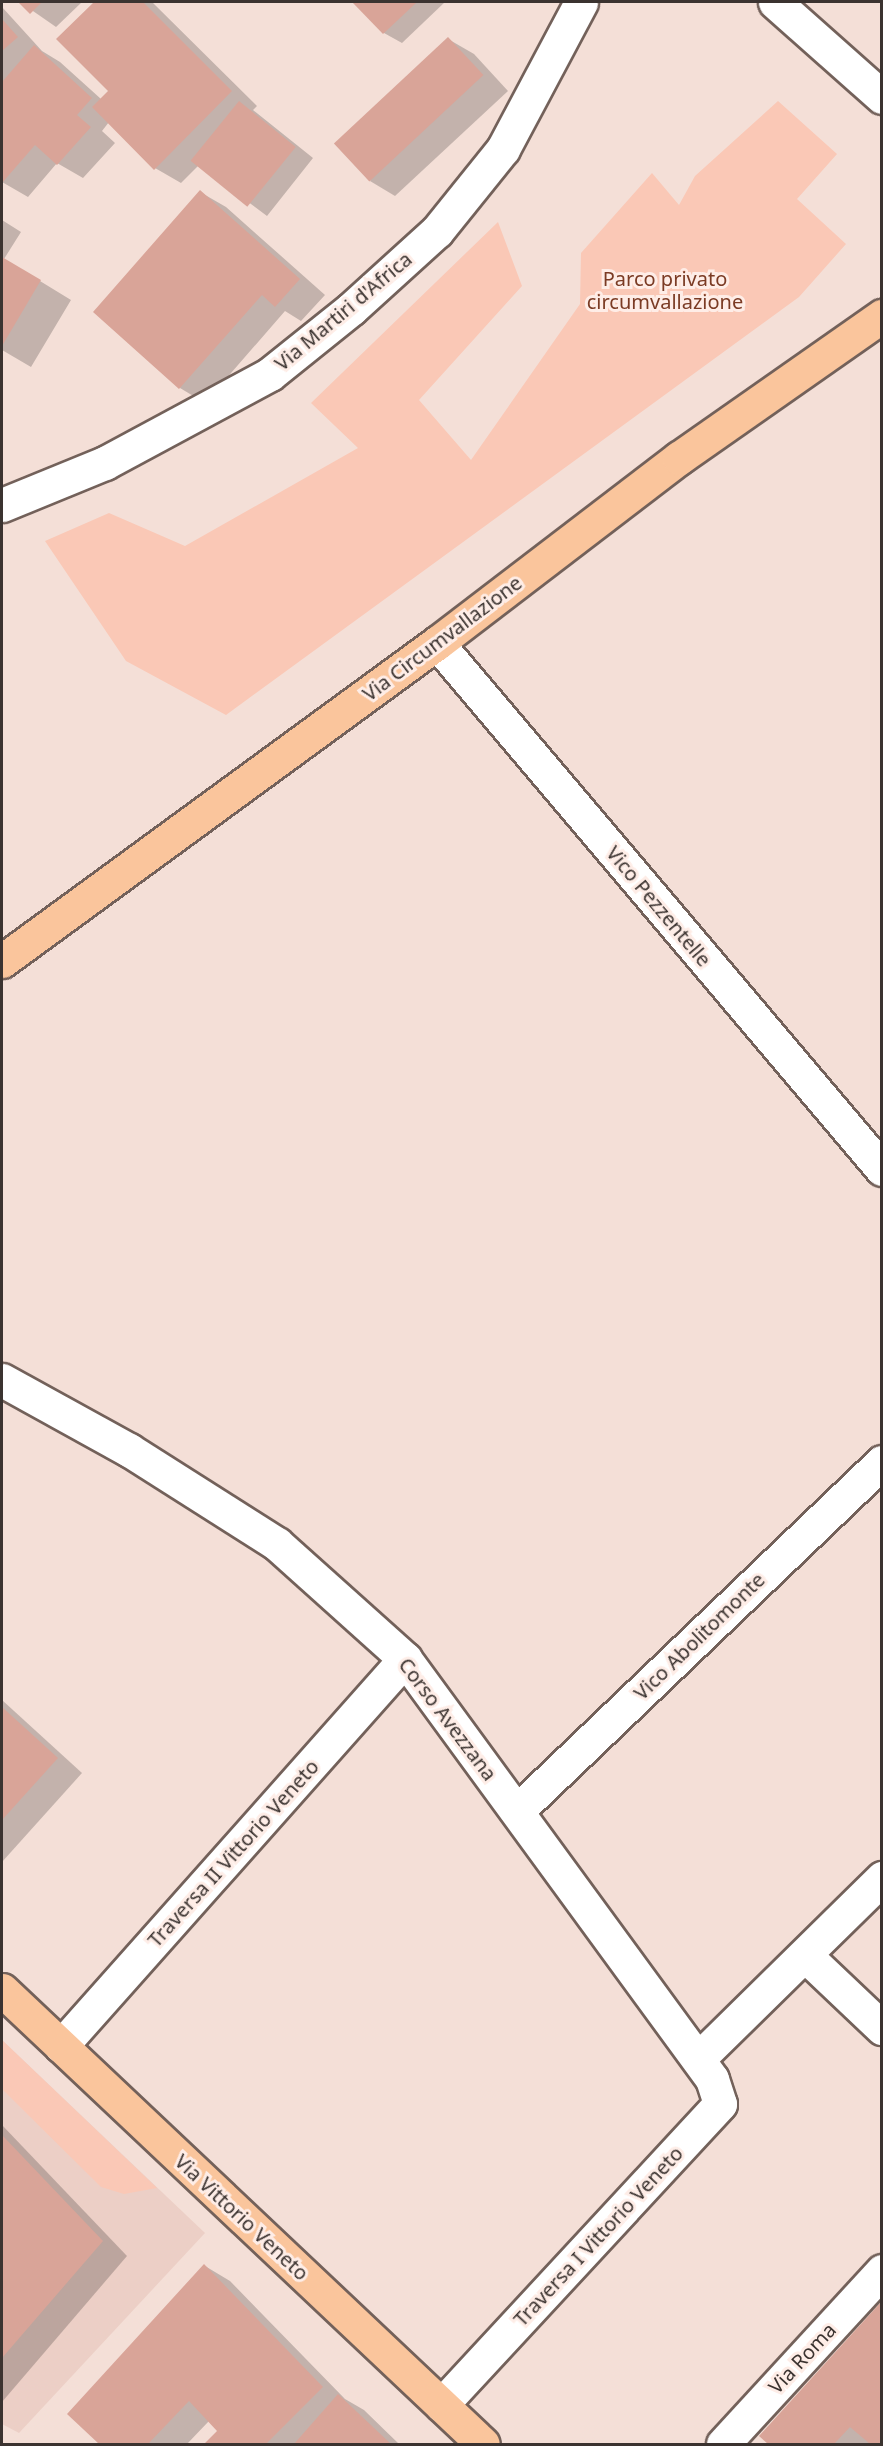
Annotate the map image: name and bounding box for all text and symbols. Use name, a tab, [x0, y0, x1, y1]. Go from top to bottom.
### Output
street label: Via Martiri d'Africa	[270, 247, 416, 375]
park label: Parco privato circumvallazione	[587, 266, 743, 313]
street label: Via Circumvallazione	[358, 570, 526, 706]
street label: Vico Pezzentelle	[602, 841, 716, 971]
street label: Vico Abolitomonte	[629, 1567, 769, 1705]
street label: Corso Avezzana	[394, 1653, 502, 1785]
street label: Traversa II Vittorio Veneto	[142, 1754, 324, 1952]
street label: Traversa I Vittorio Veneto	[508, 2141, 688, 2331]
street label: Via Vittorio Veneto	[170, 2149, 314, 2285]
street label: Via Roma	[763, 2318, 841, 2398]

